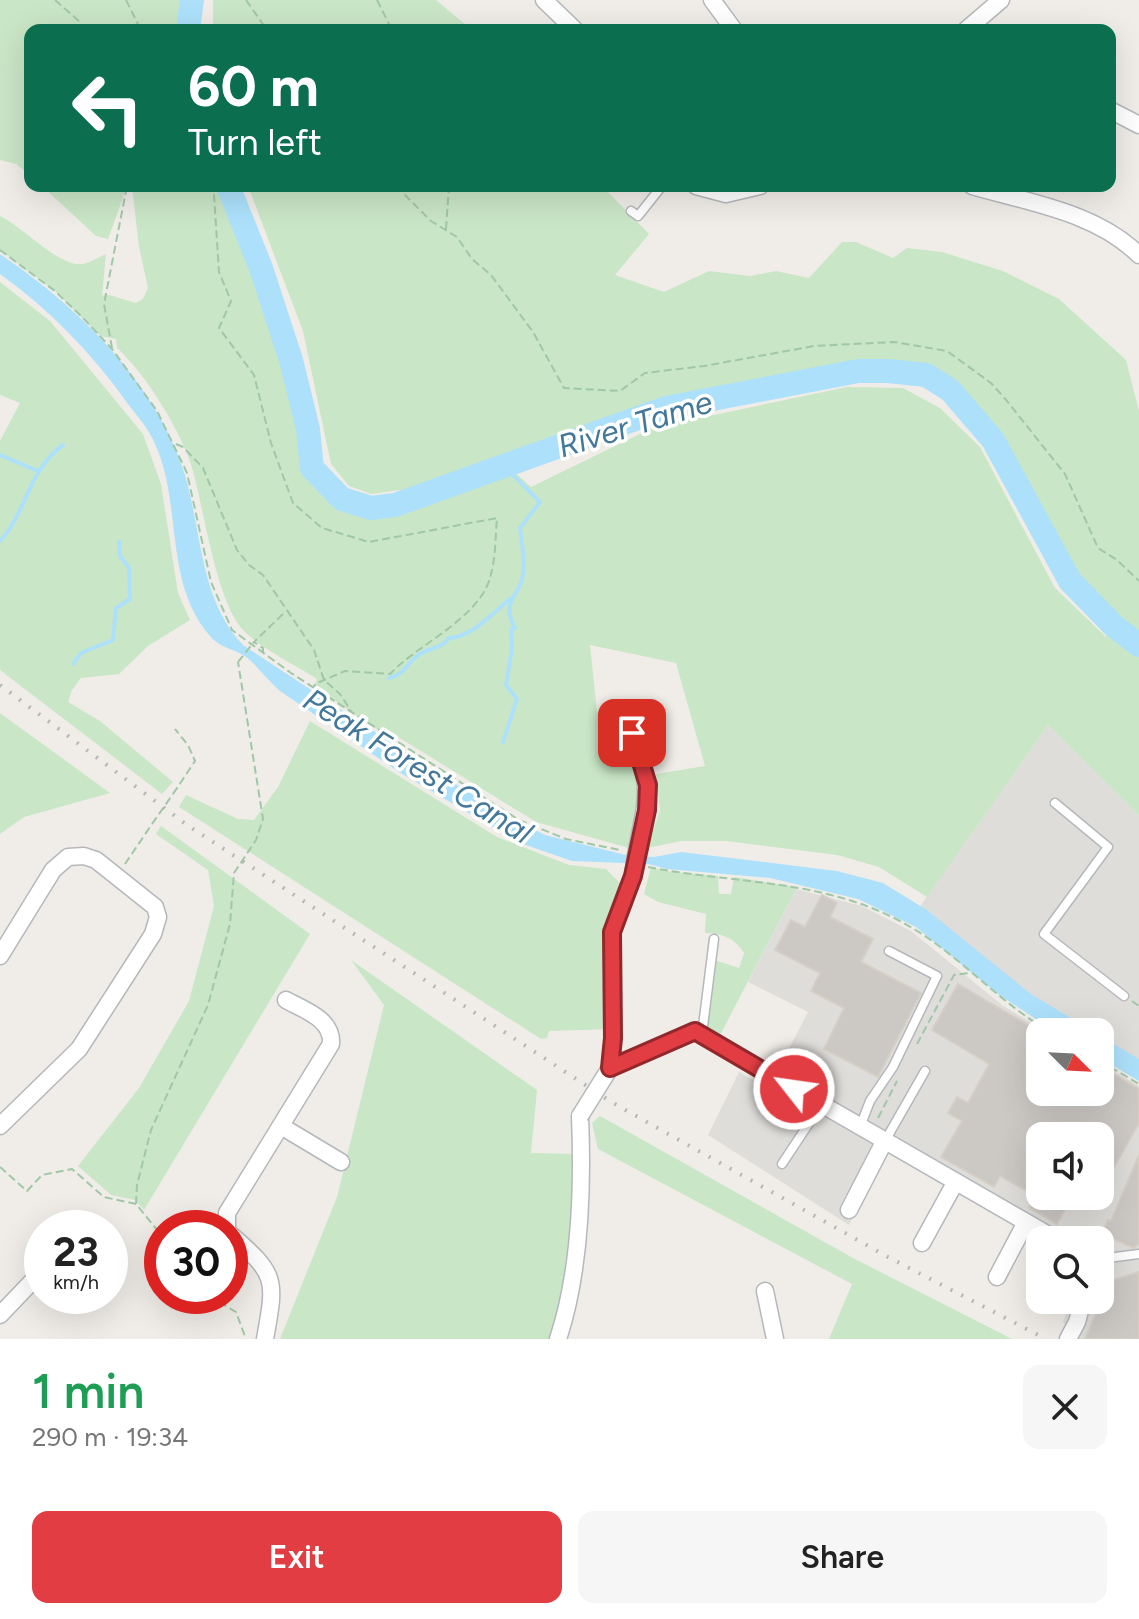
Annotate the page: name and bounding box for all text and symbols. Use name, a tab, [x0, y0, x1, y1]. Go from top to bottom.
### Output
text: 60 m	[188, 53, 319, 120]
icon: left	[56, 56, 160, 160]
text: Turn left	[188, 121, 322, 164]
water label: River Tame	[553, 383, 717, 465]
water label: Peak Forest Canal	[296, 680, 540, 852]
pin	[598, 699, 666, 767]
icon: arrive	[610, 711, 654, 755]
north arrow	[1026, 1018, 1114, 1106]
map controls	[1026, 1018, 1114, 1314]
position arrow	[752, 1047, 836, 1131]
button: sound	[1026, 1122, 1114, 1210]
speed limit sign: 30	[144, 1210, 248, 1314]
button: search	[1026, 1226, 1114, 1314]
text: 23	[53, 1228, 99, 1276]
text: km/h	[53, 1270, 99, 1294]
text: 1 min	[32, 1362, 144, 1420]
button: close	[1023, 1365, 1107, 1449]
text: 290 m · 19:34	[32, 1421, 188, 1453]
button: Exit	[32, 1511, 562, 1603]
button: Share	[578, 1511, 1107, 1603]

